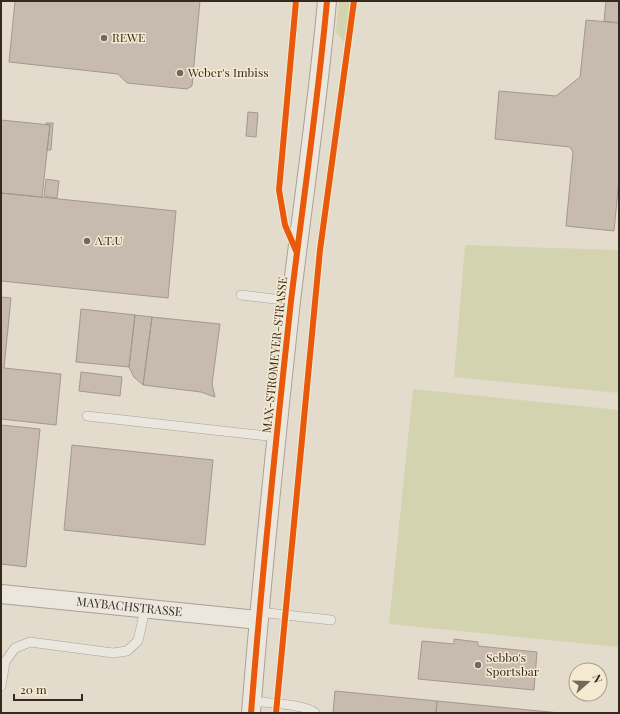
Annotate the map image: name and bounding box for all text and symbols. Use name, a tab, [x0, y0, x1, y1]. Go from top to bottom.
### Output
place label: REWE	[112, 29, 145, 45]
marker: REWE	[99, 33, 109, 43]
place label: Weber's Imbiss	[187, 64, 269, 80]
marker: Weber's Imbiss	[175, 68, 185, 78]
place label: A.T.U	[94, 232, 123, 248]
marker: A.T.U	[82, 236, 92, 246]
street label: MAX-STROMEYER-STRASSE	[258, 276, 290, 434]
street label: MAYBACHSTRASSE	[76, 593, 183, 619]
place label: Sebbo's Sportsbar	[486, 649, 540, 679]
marker: Sebbo's Sportsbar	[473, 660, 483, 670]
north arrow	[568, 662, 608, 702]
text: N	[589, 672, 606, 685]
scale bar	[14, 676, 82, 702]
text: 20 m	[20, 681, 47, 697]

